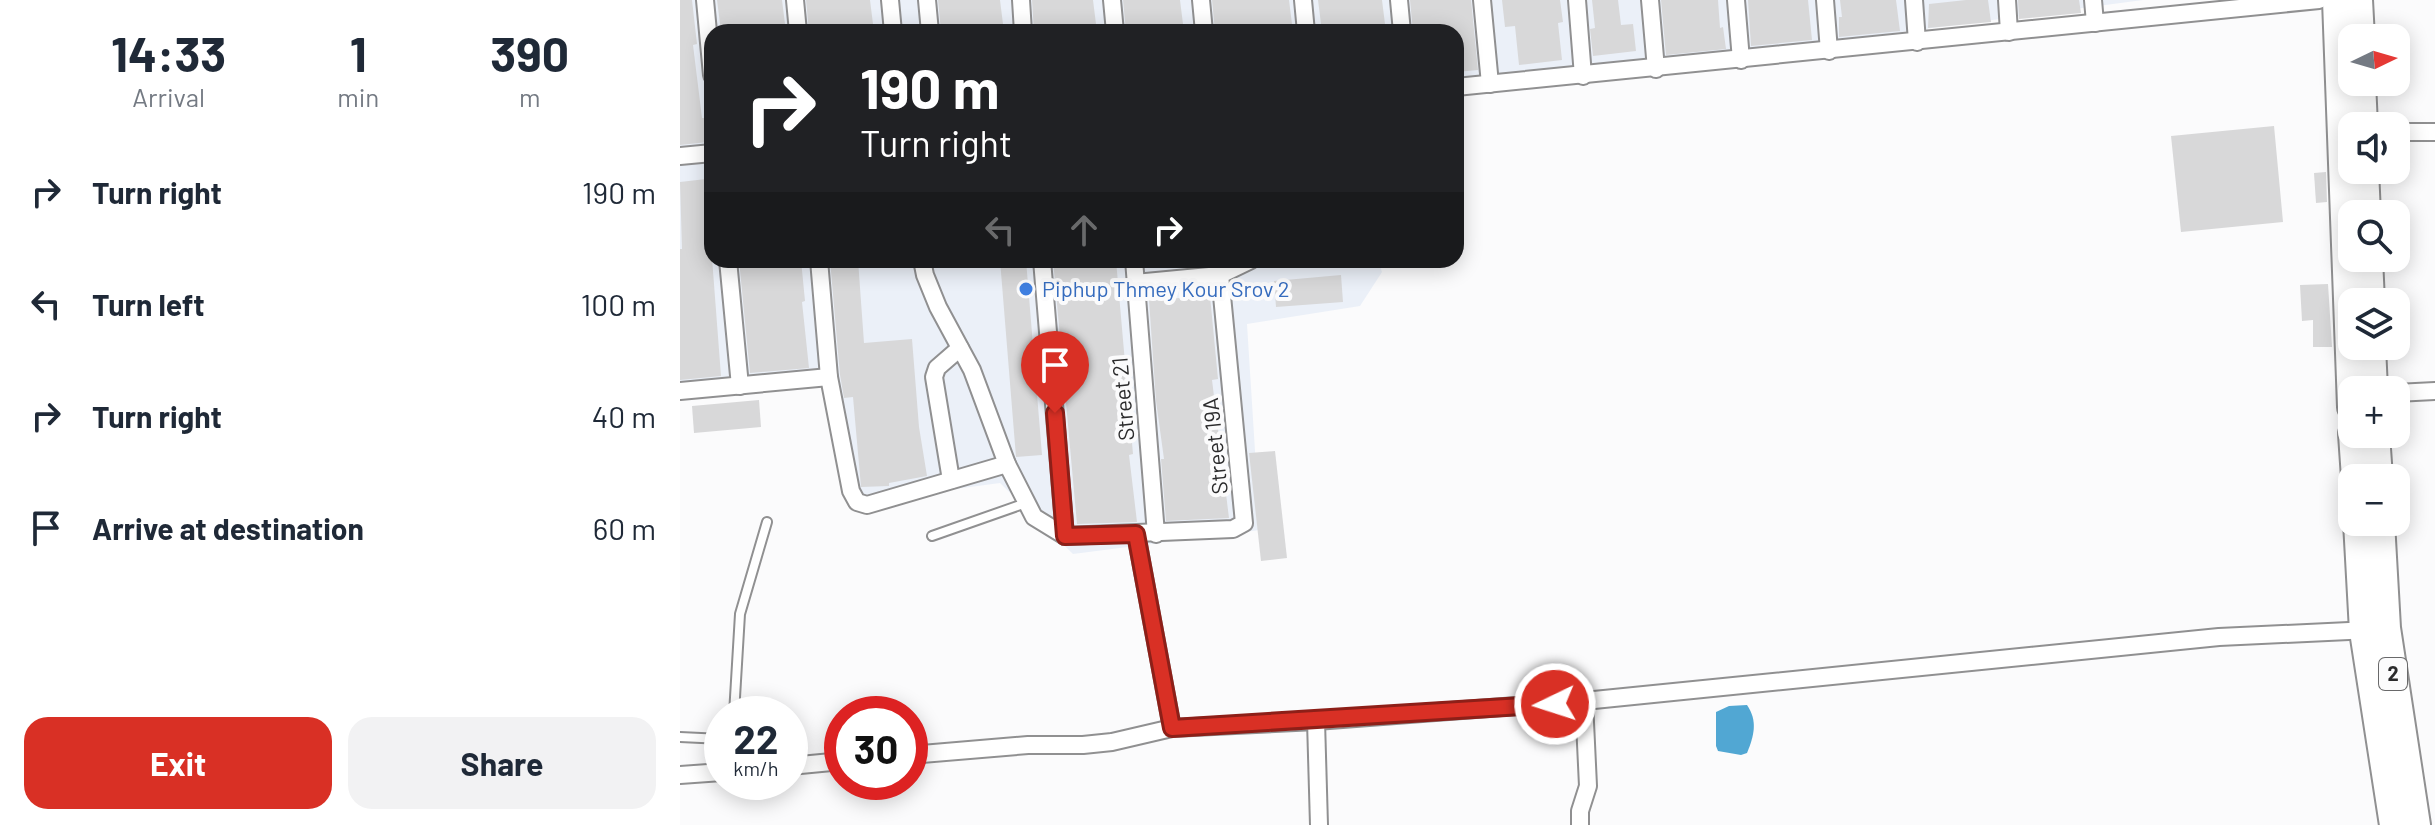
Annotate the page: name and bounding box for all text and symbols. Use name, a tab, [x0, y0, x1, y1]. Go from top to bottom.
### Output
text: 14:33	[111, 24, 226, 82]
text: 1	[350, 24, 367, 82]
text: 390	[490, 24, 569, 82]
north arrow	[2338, 24, 2410, 96]
map controls	[2338, 24, 2410, 536]
text: 190 m	[860, 53, 999, 120]
icon: right	[728, 56, 832, 160]
text: Arrival	[132, 81, 205, 112]
text: min	[337, 81, 379, 112]
text: m	[519, 81, 540, 112]
button: sound	[2338, 112, 2410, 184]
text: Turn right	[860, 121, 1012, 164]
icon: right	[24, 170, 68, 214]
text: Turn right	[92, 174, 222, 210]
text: 190 m	[582, 174, 656, 210]
button: search	[2338, 200, 2410, 272]
icon: left	[978, 208, 1022, 252]
icon: ahead	[1062, 208, 1106, 252]
icon: right	[1146, 208, 1190, 252]
place label: Piphup Thmey Kour Srov 2	[1042, 275, 1290, 301]
marker: Piphup Thmey Kour Srov 2	[1017, 280, 1035, 298]
icon: left	[24, 282, 68, 326]
text: Turn left	[92, 286, 205, 322]
text: 100 m	[581, 286, 656, 322]
button: layers	[2338, 288, 2410, 360]
pin	[1021, 331, 1089, 413]
icon: arrive	[1033, 343, 1077, 387]
street label: Street 21	[1105, 356, 1139, 442]
button: +	[2338, 376, 2410, 448]
icon: right	[24, 394, 68, 438]
street label: Street 19A	[1196, 397, 1232, 496]
text: Turn right	[92, 398, 222, 434]
text: 40 m	[592, 398, 656, 434]
button: −	[2338, 464, 2410, 536]
icon: arrive	[24, 506, 68, 550]
text: Arrive at destination	[92, 510, 364, 546]
text: 60 m	[593, 510, 656, 546]
road number: 2	[2379, 658, 2407, 690]
position arrow	[1513, 662, 1597, 746]
speed limit sign: 30	[824, 696, 928, 800]
text: 22	[734, 714, 778, 762]
button: Exit	[24, 717, 332, 809]
button: Share	[348, 717, 656, 809]
text: km/h	[733, 756, 779, 780]

